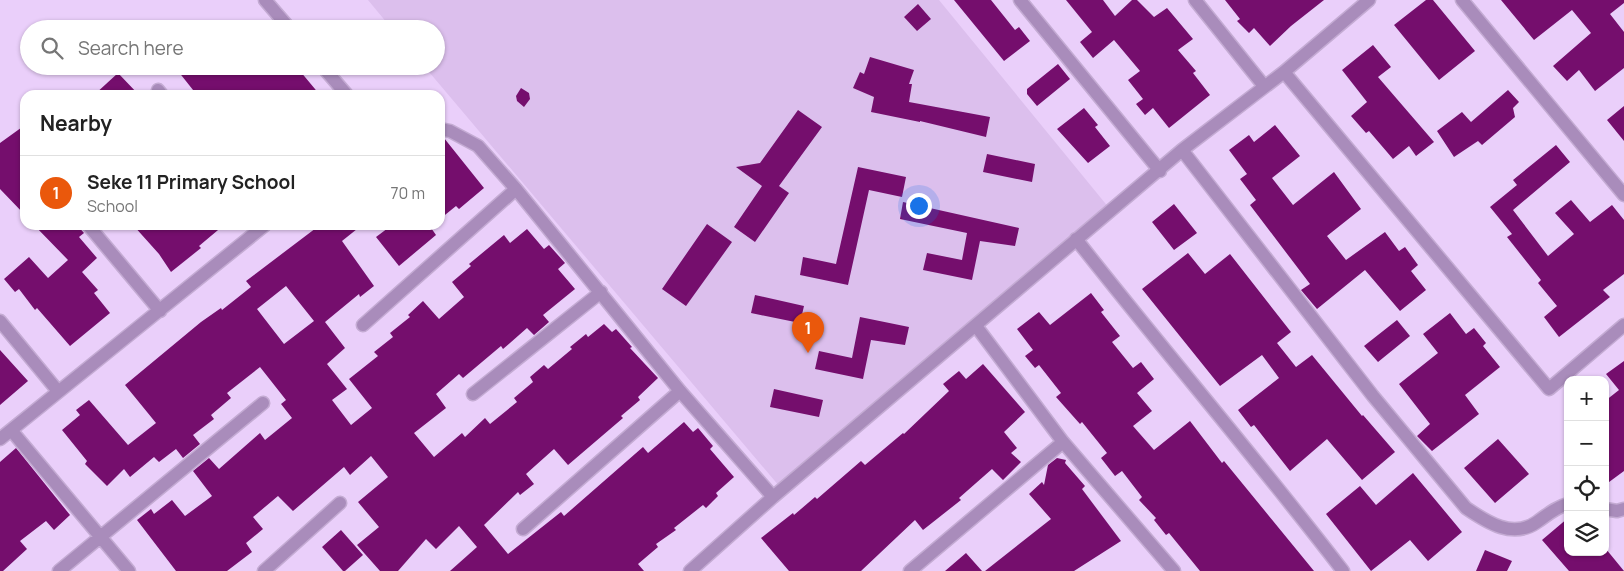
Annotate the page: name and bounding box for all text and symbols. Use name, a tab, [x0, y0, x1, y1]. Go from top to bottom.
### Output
search box	[20, 20, 445, 75]
icon: search	[38, 34, 66, 62]
text: Search here	[78, 35, 184, 61]
text: Nearby	[40, 109, 112, 137]
text: Seke 11 Primary School	[87, 169, 296, 195]
text: 1	[52, 182, 60, 204]
text: 70 m	[390, 182, 425, 204]
your location	[906, 193, 932, 219]
text: School	[87, 195, 138, 217]
pin: 1	[792, 312, 824, 353]
map controls	[1564, 376, 1609, 556]
button: +	[1564, 376, 1609, 421]
button: −	[1564, 421, 1609, 466]
button: locate	[1564, 466, 1609, 511]
button: layers	[1564, 511, 1609, 556]

